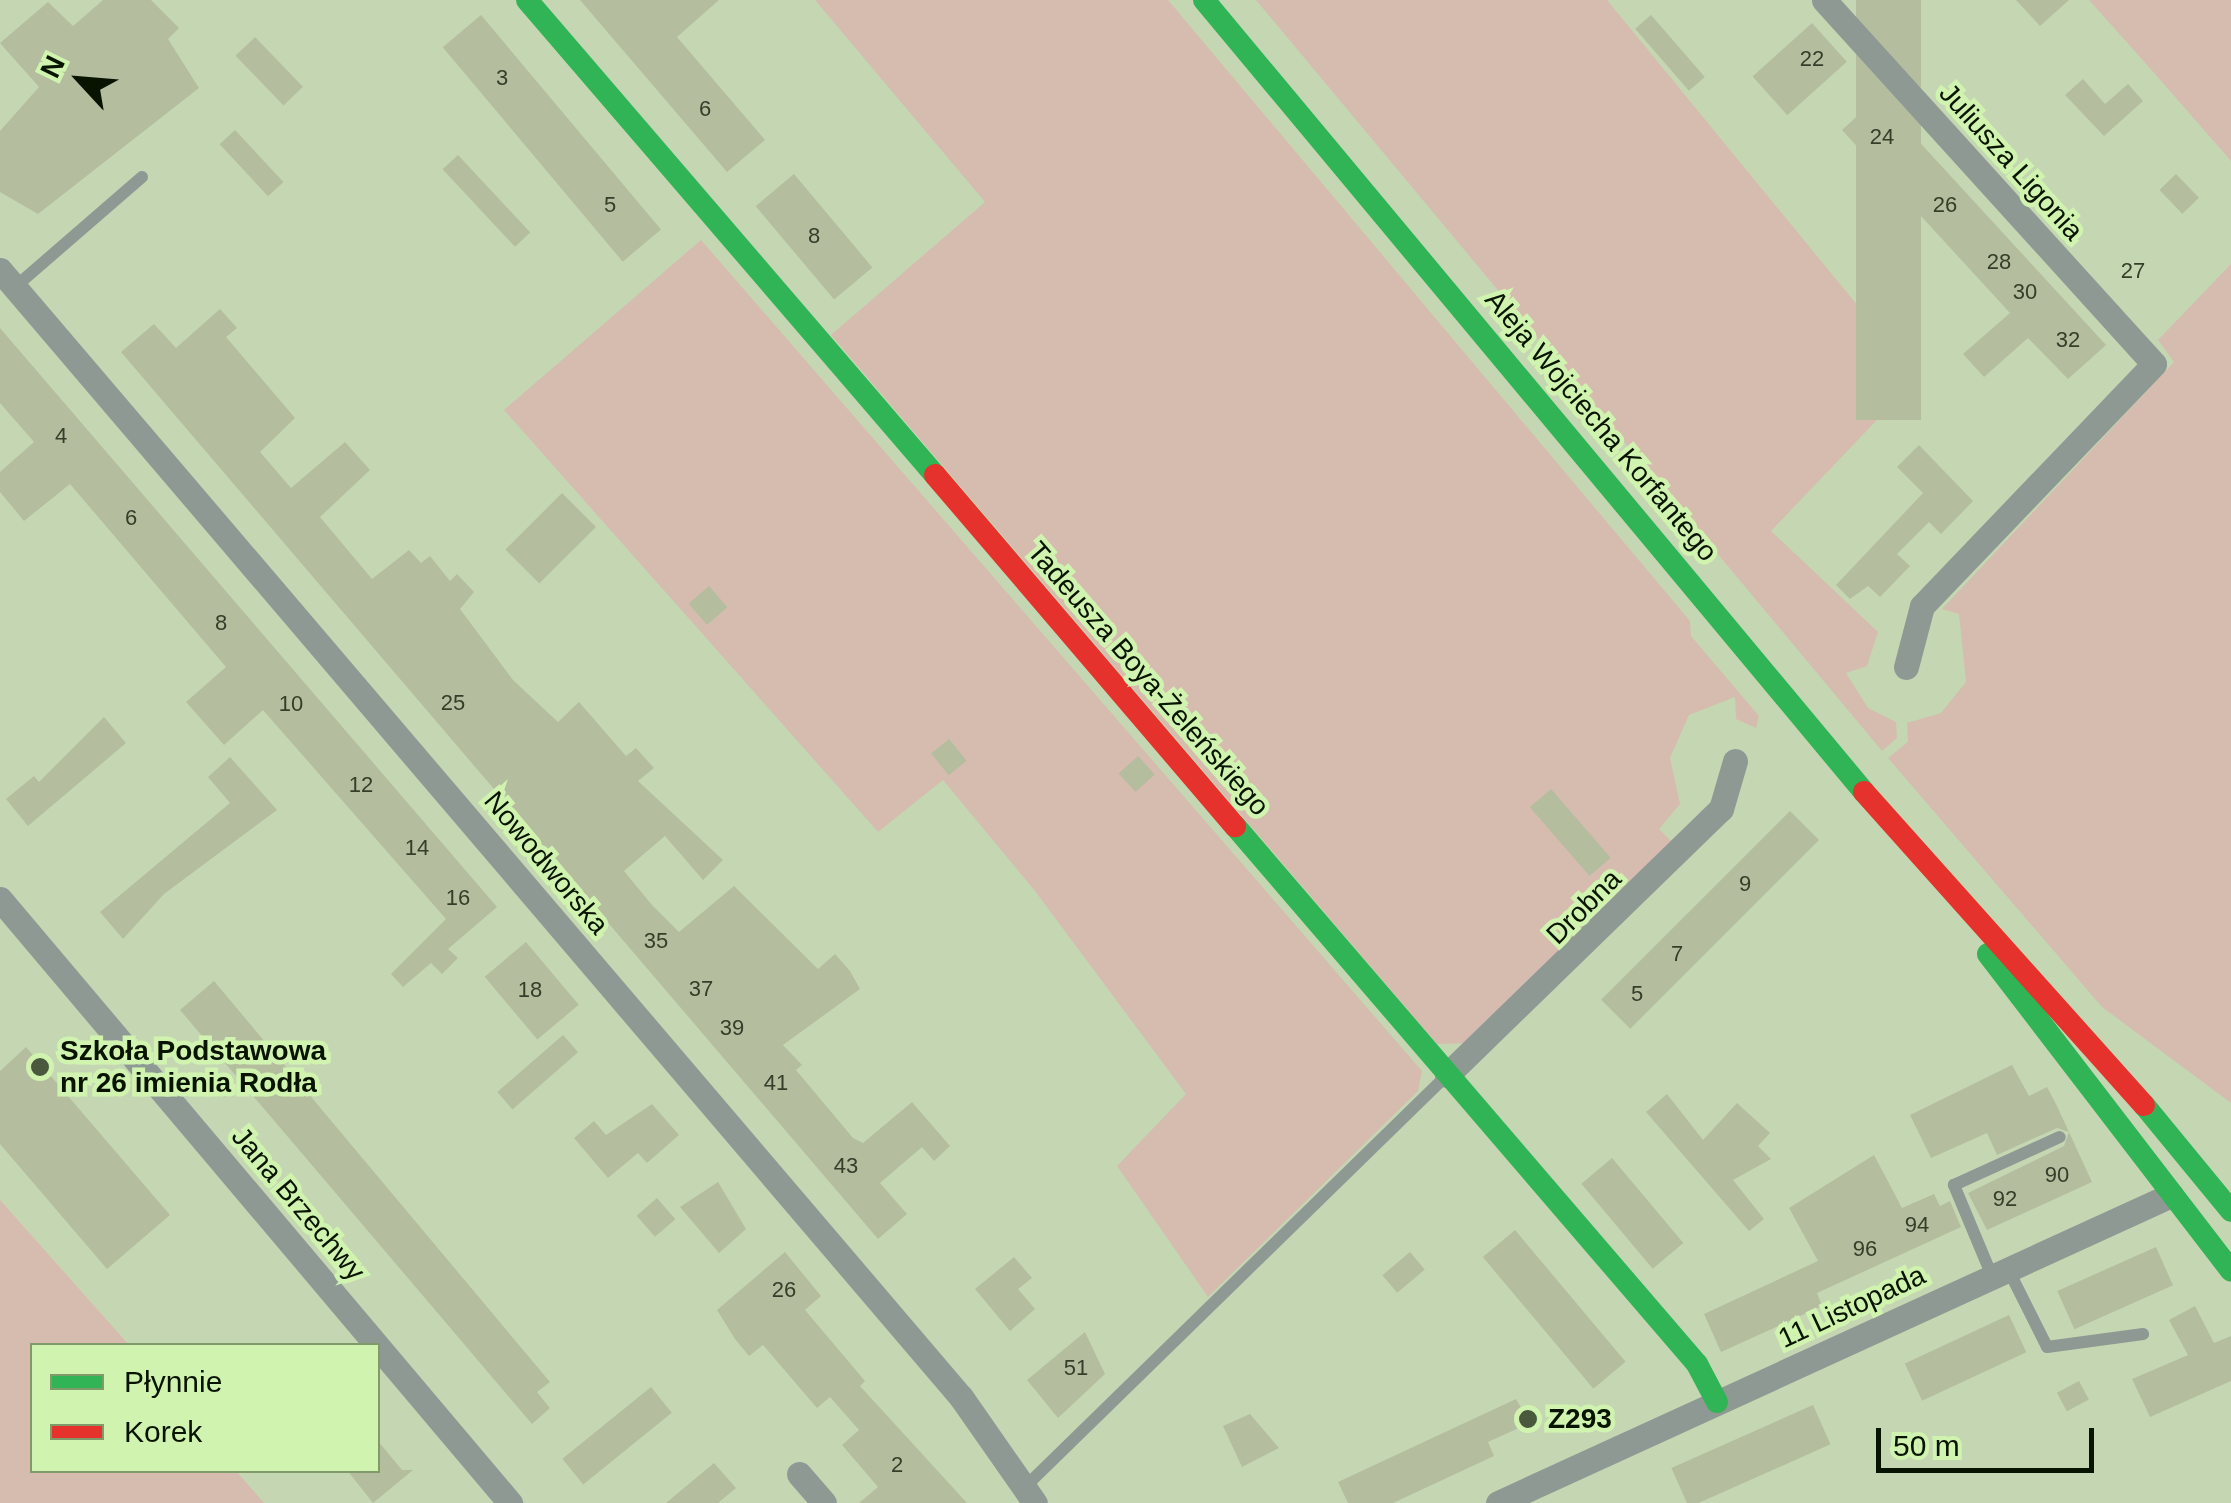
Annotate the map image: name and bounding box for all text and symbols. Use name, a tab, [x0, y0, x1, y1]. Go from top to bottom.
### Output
north arrow	[30, 30, 130, 130]
house number: 22	[1800, 46, 1824, 72]
text: N	[34, 51, 71, 83]
house number: 3	[496, 65, 508, 91]
street label: Juliusza Ligonia	[1932, 77, 2090, 247]
house number: 6	[699, 96, 711, 122]
house number: 24	[1870, 124, 1894, 150]
house number: 5	[604, 192, 616, 218]
house number: 26	[1933, 192, 1957, 218]
house number: 8	[808, 223, 820, 249]
house number: 28	[1987, 249, 2011, 275]
house number: 27	[2121, 258, 2145, 284]
house number: 30	[2013, 279, 2037, 305]
street label: Aleja Wojciecha Korfantego	[1478, 284, 1724, 568]
house number: 32	[2056, 327, 2080, 353]
house number: 4	[55, 423, 67, 449]
house number: 6	[125, 505, 137, 531]
street label: Tadeusza Boya-Żeleńskiego	[1020, 535, 1276, 823]
house number: 8	[215, 610, 227, 636]
house number: 25	[441, 690, 465, 716]
house number: 10	[279, 691, 303, 717]
house number: 12	[349, 772, 373, 798]
street label: Nowodworska	[477, 785, 615, 941]
house number: 14	[405, 835, 429, 861]
street label: Drobna	[1540, 863, 1628, 951]
house number: 9	[1739, 871, 1751, 897]
house number: 16	[446, 885, 470, 911]
house number: 35	[644, 928, 668, 954]
house number: 7	[1671, 941, 1683, 967]
house number: 37	[689, 976, 713, 1002]
house number: 18	[518, 977, 542, 1003]
house number: 5	[1631, 981, 1643, 1007]
house number: 39	[720, 1015, 744, 1041]
place label: Szkoła Podstawowa nr 26 imienia Rodła	[60, 1034, 326, 1100]
marker: Szkoła Podstawowa nr 26 imienia Rodła	[29, 1056, 51, 1078]
house number: 41	[764, 1070, 788, 1096]
street label: Jana Brzechwy	[224, 1120, 372, 1288]
house number: 43	[834, 1153, 858, 1179]
house number: 90	[2045, 1162, 2069, 1188]
house number: 92	[1993, 1186, 2017, 1212]
house number: 94	[1905, 1212, 1929, 1238]
house number: 96	[1853, 1236, 1877, 1262]
street label: 11 Listopada	[1773, 1258, 1931, 1356]
house number: 26	[772, 1277, 796, 1303]
legend	[30, 1343, 380, 1473]
house number: 51	[1064, 1355, 1088, 1381]
text: Płynnie	[124, 1365, 222, 1398]
place label: Z293	[1548, 1402, 1612, 1436]
marker: Z293	[1517, 1408, 1539, 1430]
scale bar	[1881, 1408, 2098, 1470]
text: Korek	[124, 1415, 202, 1448]
text: 50 m	[1893, 1429, 1960, 1462]
house number: 2	[891, 1452, 903, 1478]

